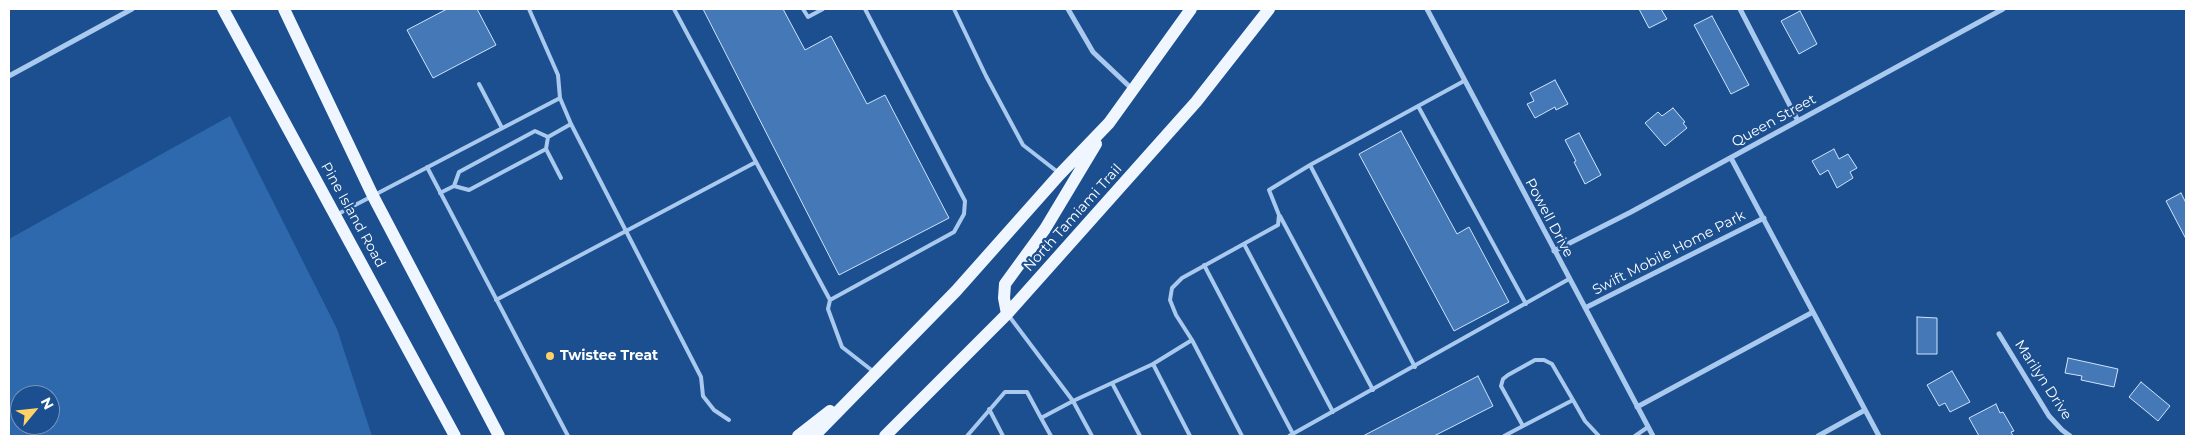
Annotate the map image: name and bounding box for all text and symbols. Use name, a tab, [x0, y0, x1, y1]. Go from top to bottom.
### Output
street label: Queen Street	[1729, 91, 1819, 151]
street label: Pine Island Road	[317, 159, 389, 271]
street label: North Tamiami Trail	[1020, 161, 1126, 275]
street label: Powell Drive	[1521, 176, 1577, 260]
street label: Swift Mobile Home Park	[1590, 207, 1748, 299]
street label: Marilyn Drive	[2011, 337, 2075, 423]
place label: Twistee Treat	[560, 348, 658, 364]
marker: Twistee Treat	[544, 350, 556, 362]
north arrow	[10, 385, 60, 435]
text: N	[37, 394, 58, 413]

